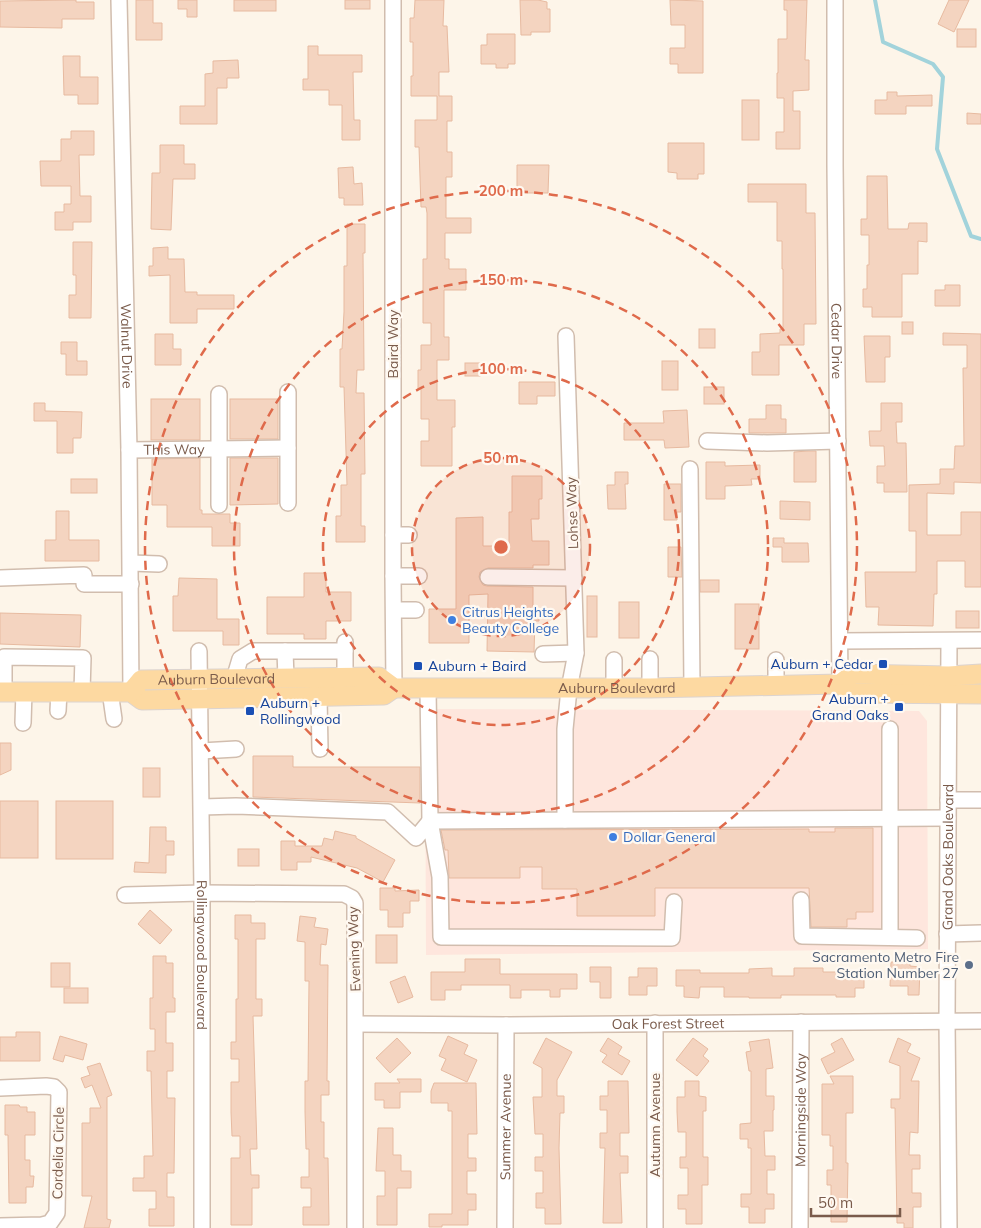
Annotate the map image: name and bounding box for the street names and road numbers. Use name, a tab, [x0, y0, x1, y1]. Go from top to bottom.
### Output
street label: Walnut Drive	[117, 303, 137, 389]
street label: Cedar Drive	[827, 303, 846, 379]
street label: Baird Way	[384, 309, 402, 378]
street label: This Way	[143, 440, 205, 459]
street label: Lohse Way	[562, 476, 582, 550]
street label: Auburn Boulevard	[158, 669, 275, 689]
street label: Auburn Boulevard	[558, 678, 676, 697]
street label: Grand Oaks Boulevard	[938, 784, 957, 930]
street label: Rollingwood Boulevard	[193, 880, 211, 1030]
street label: Evening Way	[343, 905, 364, 992]
street label: Oak Forest Street	[612, 1014, 724, 1033]
street label: Morningside Way	[791, 1052, 810, 1167]
street label: Autumn Avenue	[646, 1073, 664, 1177]
street label: Summer Avenue	[496, 1074, 515, 1180]
street label: Cordelia Circle	[48, 1107, 68, 1199]

